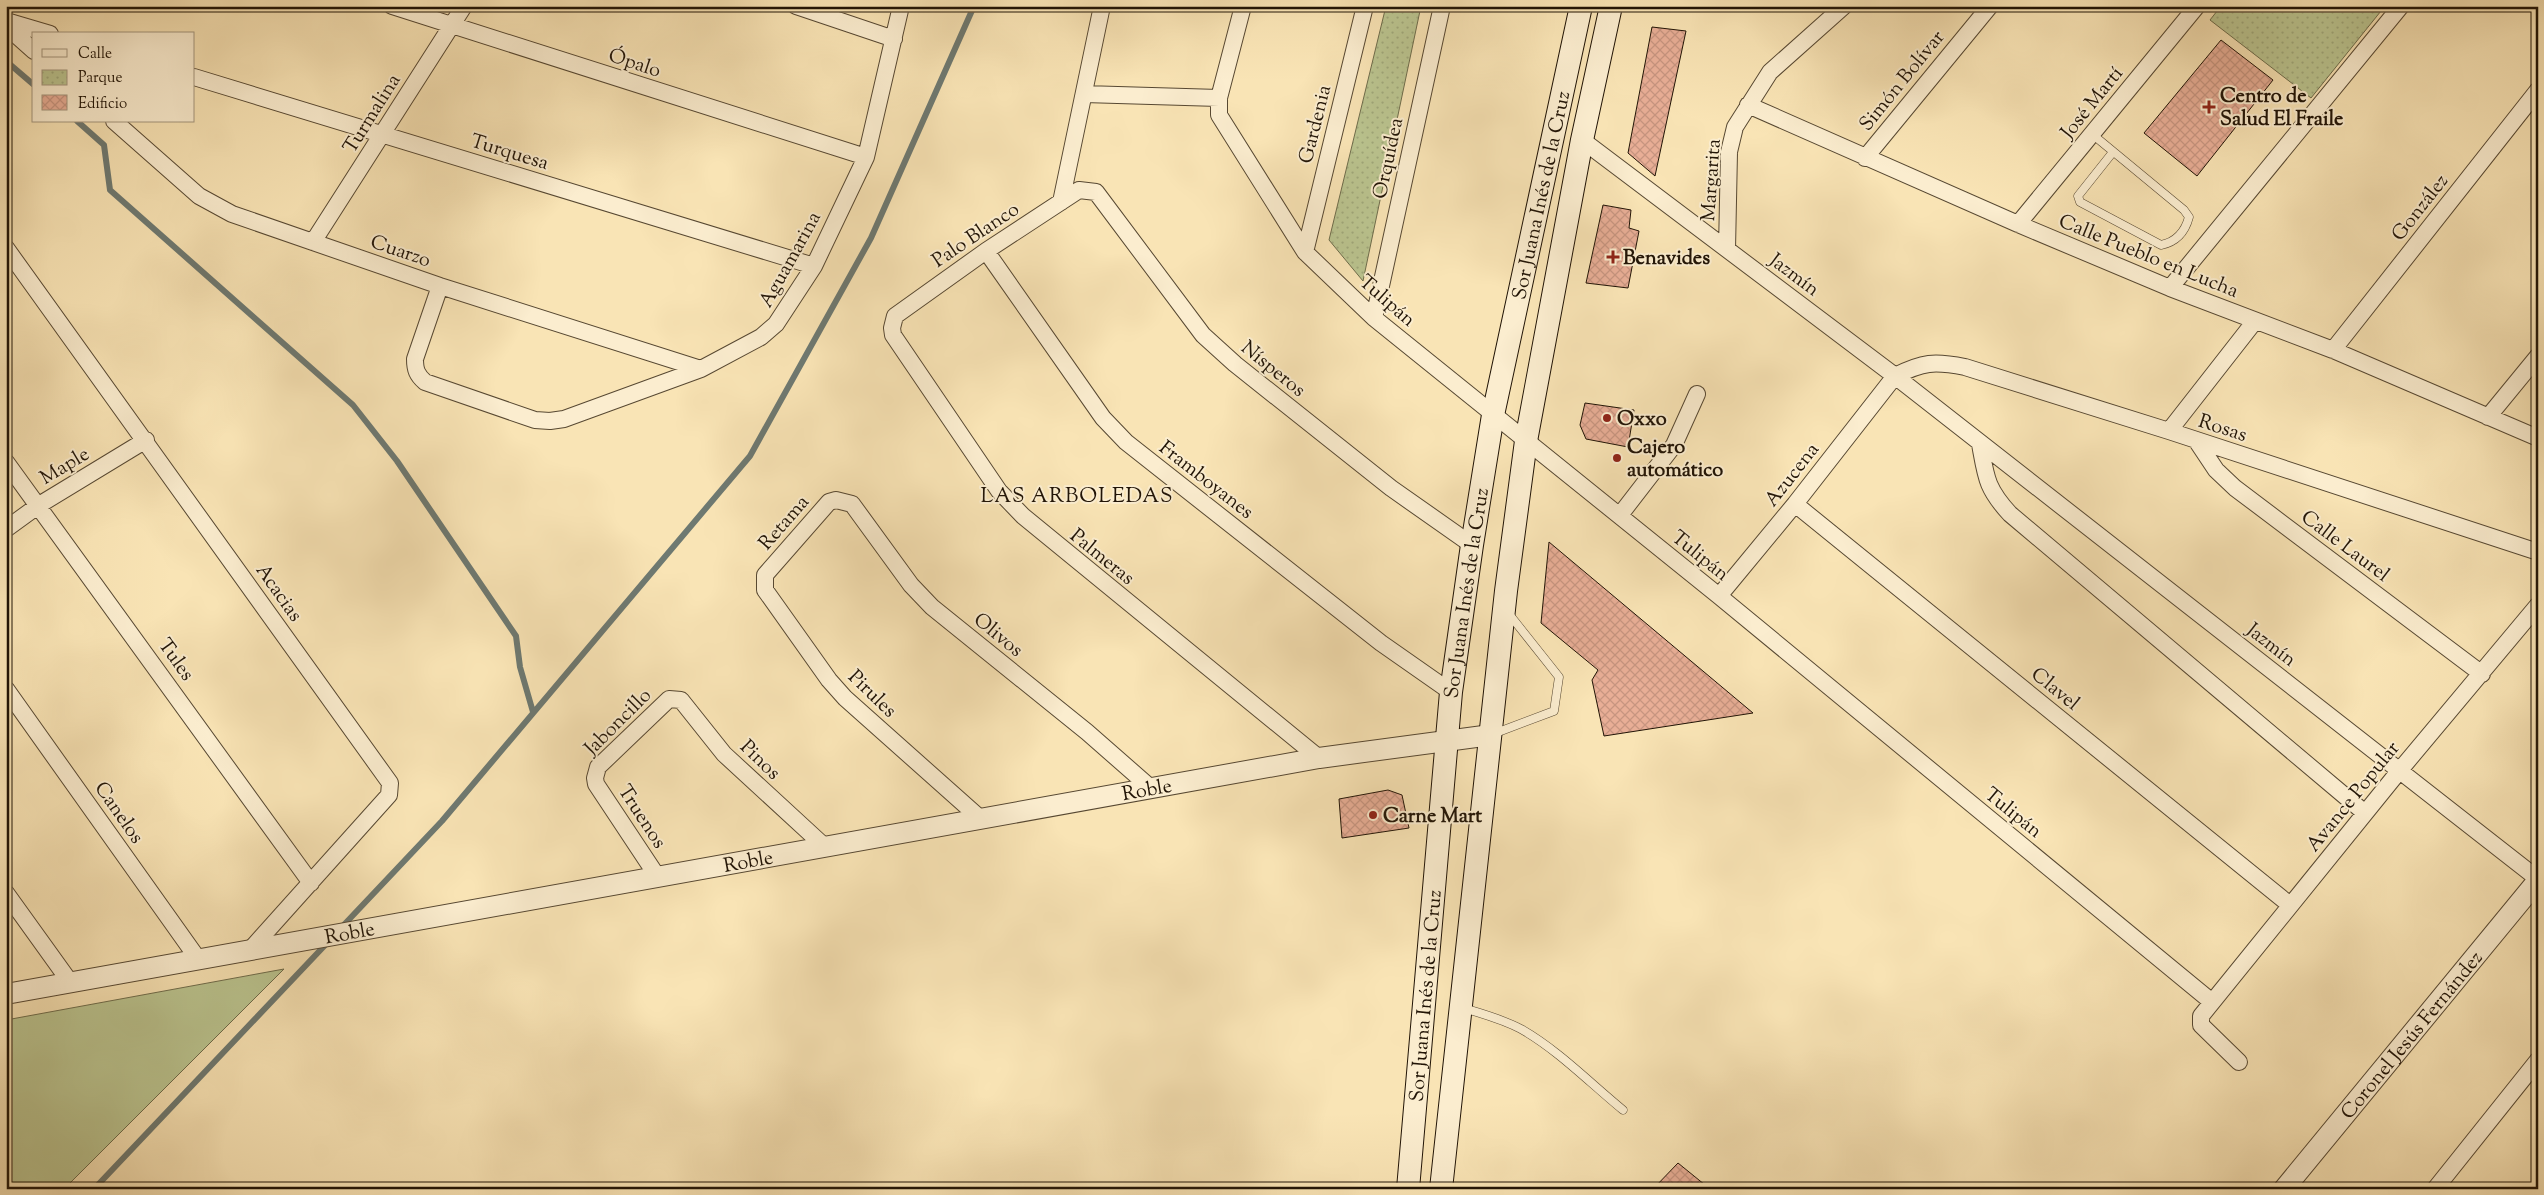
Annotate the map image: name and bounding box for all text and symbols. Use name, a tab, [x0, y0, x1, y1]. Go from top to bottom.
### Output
street label: Simón Bolívar	[1853, 24, 1953, 138]
legend	[32, 32, 195, 122]
street label: Ópalo	[604, 41, 665, 86]
text: Calle	[78, 44, 112, 65]
street label: José Martí	[2054, 61, 2131, 147]
text: Parque	[78, 68, 122, 89]
street label: Turmalina	[337, 69, 409, 160]
street label: Gardenia	[1293, 82, 1340, 167]
place label: Centro de Salud El Fraile	[2220, 83, 2343, 135]
street label: Sor Juana Inés de la Cruz	[1506, 89, 1579, 302]
text: Edificio	[78, 94, 127, 115]
marker: Centro de Salud El Fraile	[2202, 100, 2216, 114]
street label: Orquídea	[1367, 115, 1412, 202]
street label: Turquesa	[467, 128, 552, 179]
street label: Margarita	[1695, 138, 1730, 222]
street label: González	[2385, 169, 2456, 248]
street label: Palo Blanco	[927, 196, 1026, 276]
street label: Aguamarina	[753, 207, 830, 314]
street label: Calle Pueblo en Lucha	[2054, 208, 2242, 307]
street label: Cuarzo	[366, 229, 434, 276]
place label: Benavides	[1623, 245, 1710, 274]
street label: Jazmín	[1761, 247, 1825, 305]
marker: Benavides	[1607, 251, 1619, 263]
street label: Tulipán	[1352, 269, 1421, 335]
street label: Nísperos	[1234, 335, 1311, 405]
place label: Oxxo	[1617, 406, 1667, 435]
street label: Rosas	[2194, 408, 2250, 451]
marker: Oxxo	[1601, 412, 1613, 424]
place label: Cajero automático	[1627, 434, 1723, 486]
street label: Framboyanes	[1152, 435, 1259, 527]
street label: Azucena	[1759, 437, 1827, 514]
street label: Maple	[35, 441, 96, 493]
marker: Cajero automático	[1611, 452, 1623, 464]
district label: LAS ARBOLEDAS	[981, 482, 1173, 512]
street label: Sor Juana Inés de la Cruz	[1439, 486, 1498, 700]
street label: Retama	[753, 490, 817, 558]
street label: Calle Laurel	[2294, 504, 2395, 590]
street label: Palmeras	[1063, 523, 1140, 593]
street label: Tulipán	[1664, 525, 1735, 589]
street label: Acacias	[247, 558, 309, 629]
street label: Olivos	[966, 607, 1029, 665]
street label: Jazmín	[2238, 616, 2302, 675]
street label: Tules	[150, 633, 200, 688]
street label: Clavel	[2024, 661, 2085, 719]
street label: Pirules	[840, 664, 902, 726]
street label: Jaboncillo	[578, 682, 659, 764]
street label: Pinos	[732, 734, 786, 788]
street label: Avance Popular	[2300, 736, 2408, 859]
street label: Roble	[1120, 773, 1174, 810]
street label: Canelos	[86, 776, 150, 851]
street label: Truenos	[609, 780, 672, 855]
street label: Tulipán	[1977, 782, 2048, 846]
place label: Carne Mart	[1383, 803, 1482, 832]
marker: Carne Mart	[1367, 809, 1379, 821]
street label: Roble	[721, 844, 776, 882]
street label: Sor Juana Inés de la Cruz	[1404, 889, 1451, 1103]
street label: Roble	[323, 916, 377, 953]
street label: Coronel Jesús Fernández	[2335, 946, 2491, 1127]

